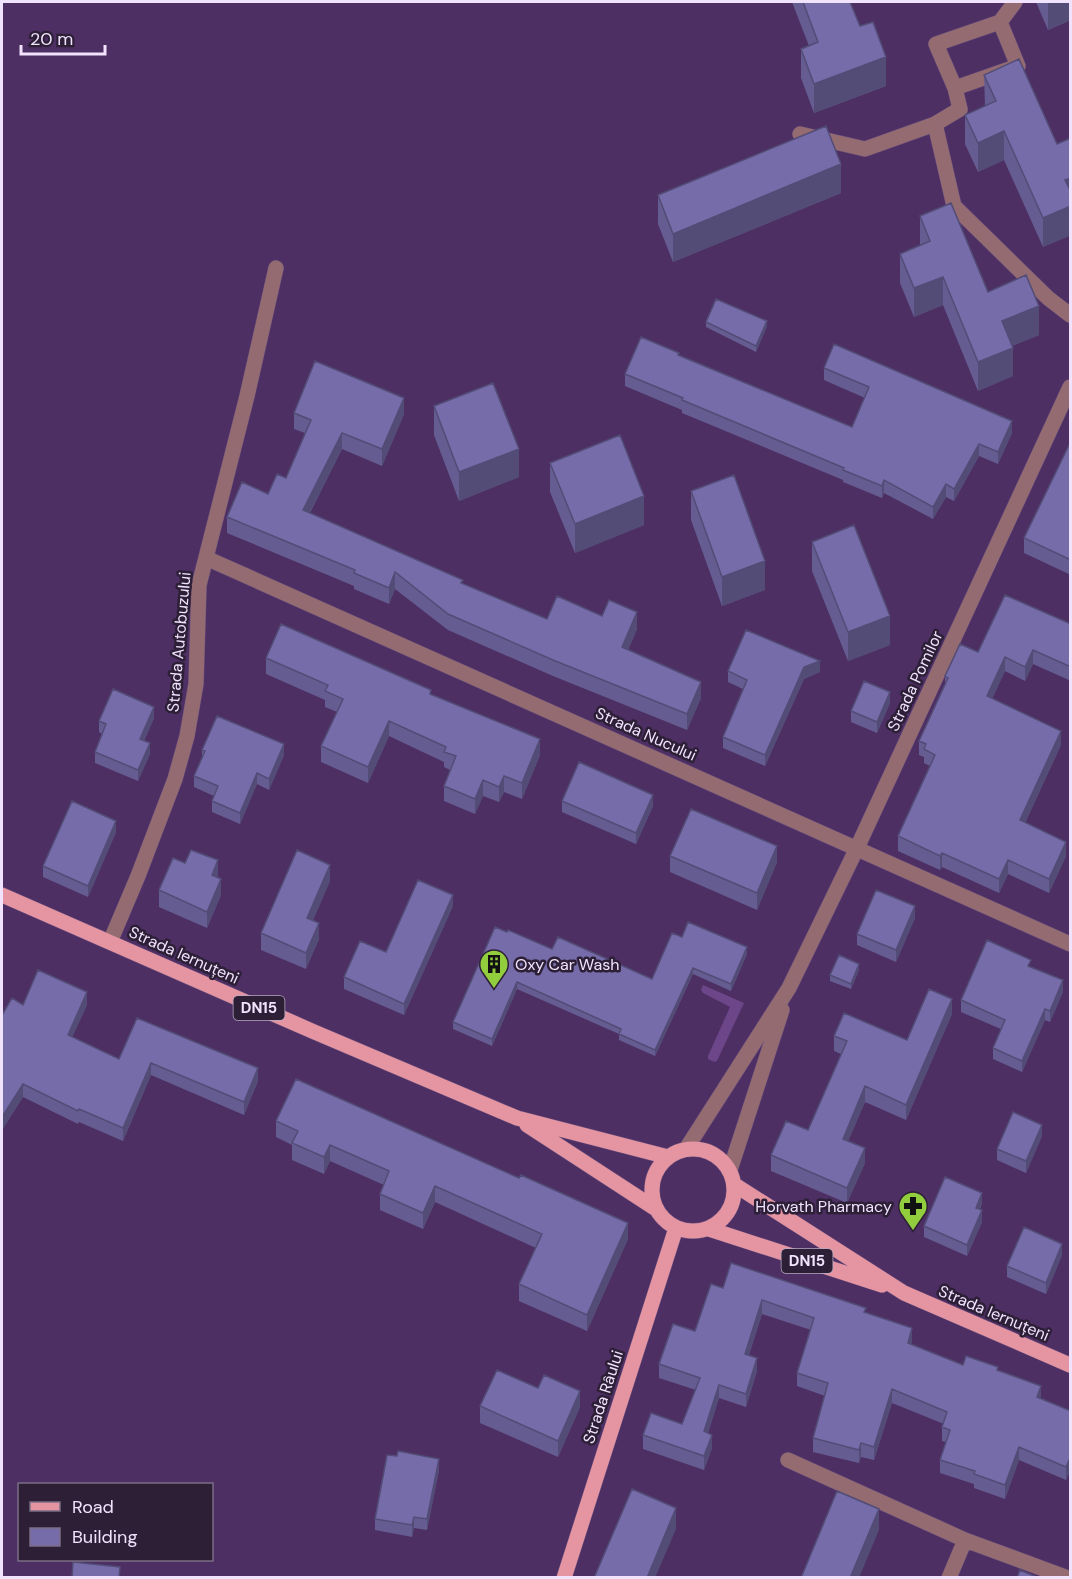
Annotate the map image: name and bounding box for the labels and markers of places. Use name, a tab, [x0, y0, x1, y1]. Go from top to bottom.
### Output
building icon: Oxy Car Wash	[478, 948, 510, 990]
place label: Oxy Car Wash	[515, 954, 619, 975]
pharmacy icon: Horvath Pharmacy	[897, 1190, 929, 1232]
place label: Horvath Pharmacy	[755, 1196, 892, 1217]

